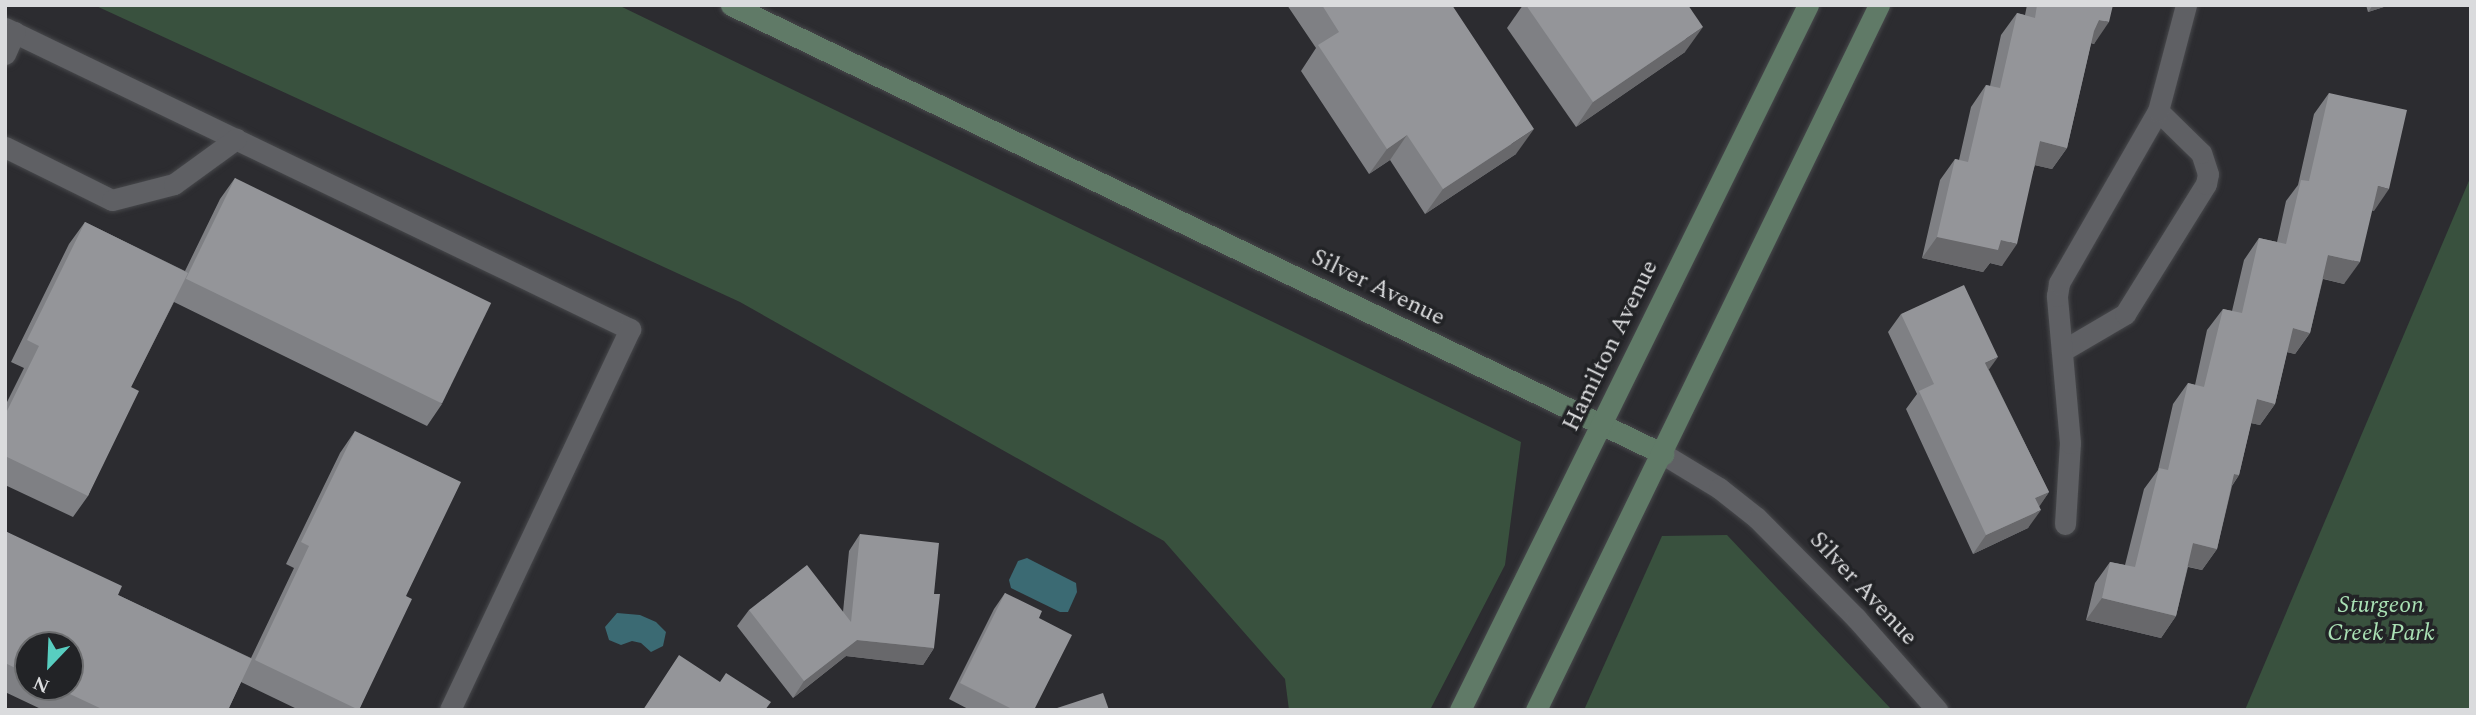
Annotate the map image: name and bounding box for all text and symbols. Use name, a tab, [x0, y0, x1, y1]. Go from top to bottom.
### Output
street label: Silver Avenue	[1306, 243, 1450, 333]
street label: Hamilton Avenue	[1557, 256, 1665, 436]
street label: Silver Avenue	[1803, 526, 1923, 652]
park label: Sturgeon Creek Park	[2327, 592, 2435, 648]
north arrow	[14, 631, 84, 701]
text: N	[29, 668, 54, 700]

